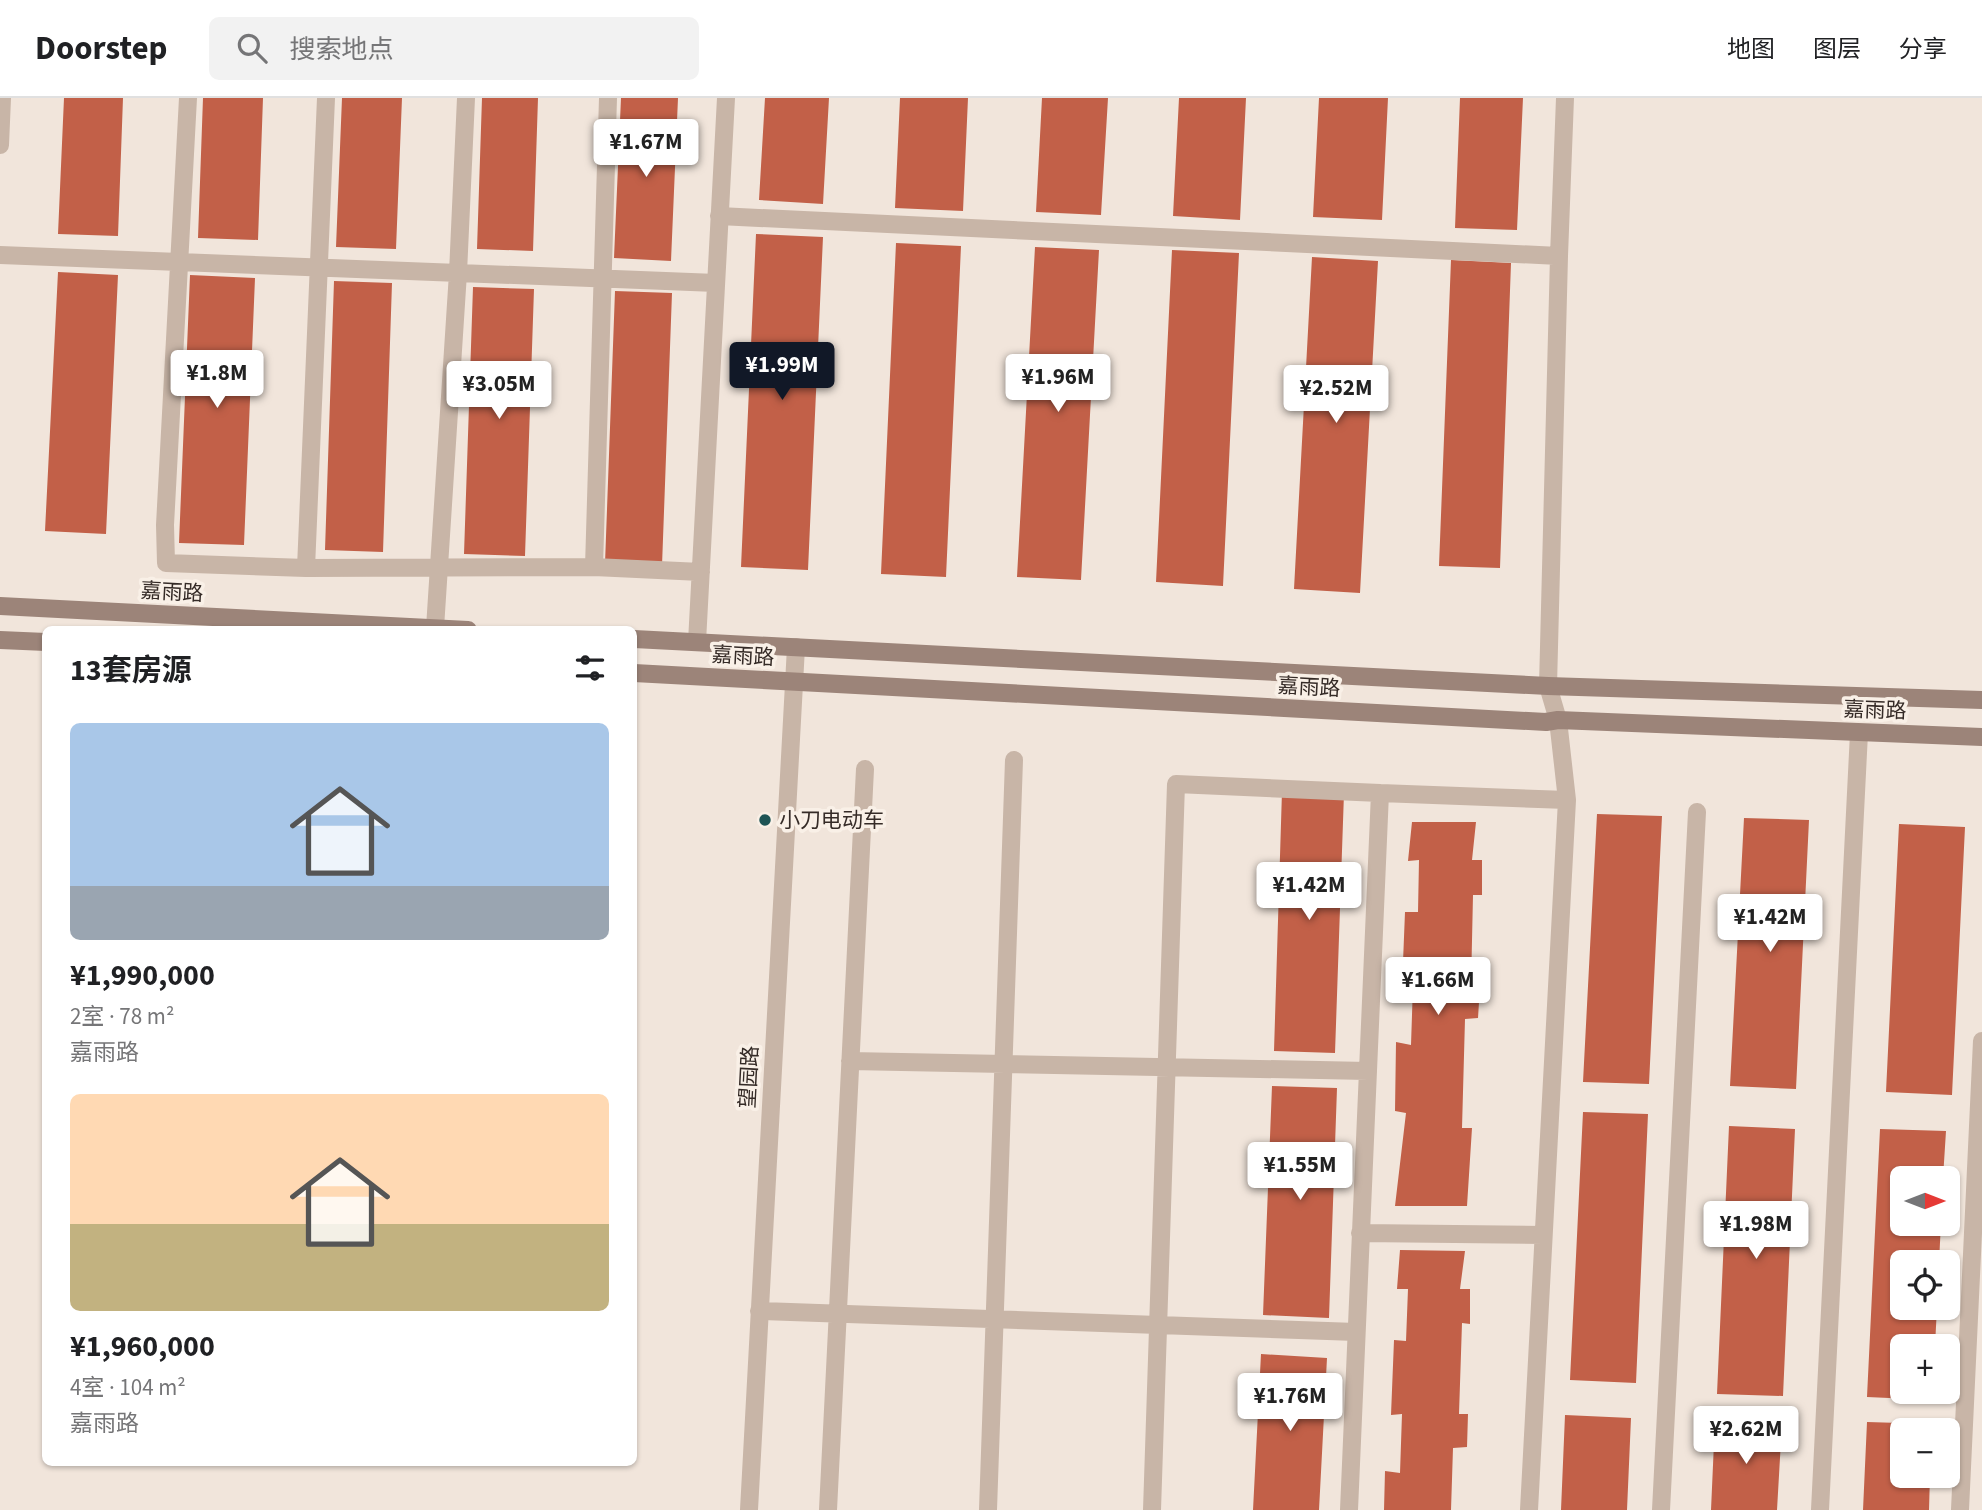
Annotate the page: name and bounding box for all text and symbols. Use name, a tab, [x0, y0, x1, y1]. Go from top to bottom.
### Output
search box	[209, 17, 699, 80]
text: Doorstep	[35, 25, 167, 72]
icon: search	[233, 29, 271, 67]
text: 搜索地点	[289, 31, 393, 68]
text: 地图	[1727, 32, 1775, 67]
text: 图层	[1813, 32, 1861, 67]
text: 分享	[1899, 32, 1947, 67]
pin: ¥1.67M	[589, 120, 703, 179]
text: ¥1.67M	[609, 125, 683, 158]
pin: ¥1.99M	[725, 342, 839, 402]
text: ¥1.99M	[745, 348, 819, 381]
pin: ¥1.8M	[168, 350, 266, 410]
pin: ¥1.96M	[1001, 354, 1115, 414]
text: ¥1.8M	[187, 356, 247, 389]
text: ¥1.96M	[1021, 360, 1095, 393]
pin: ¥3.05M	[442, 362, 556, 421]
pin: ¥2.52M	[1279, 366, 1393, 425]
text: ¥3.05M	[462, 367, 536, 400]
text: ¥2.52M	[1299, 371, 1373, 404]
street label: 嘉雨路	[140, 575, 204, 609]
street label: 嘉雨路	[711, 639, 775, 673]
text: 13套房源	[70, 649, 192, 692]
icon: filters	[571, 649, 609, 687]
street label: 嘉雨路	[1277, 670, 1341, 704]
street label: 嘉雨路	[1843, 694, 1907, 726]
icon: home	[277, 768, 403, 894]
place label: 小刀电动车	[779, 805, 884, 835]
marker: 小刀电动车	[757, 812, 773, 828]
pin: ¥1.42M	[1252, 862, 1366, 922]
text: ¥1.42M	[1272, 868, 1346, 901]
pin: ¥1.42M	[1713, 894, 1827, 954]
text: ¥1.42M	[1733, 900, 1807, 933]
text: ¥1,990,000	[70, 954, 215, 997]
pin: ¥1.66M	[1381, 958, 1495, 1017]
text: ¥1.66M	[1401, 963, 1475, 996]
text: 2室 · 78 m²	[70, 1000, 174, 1033]
text: 嘉雨路	[70, 1036, 139, 1069]
street label: 望园路	[732, 1045, 766, 1109]
icon: home	[277, 1139, 403, 1265]
pin: ¥1.55M	[1243, 1142, 1357, 1202]
text: ¥1.55M	[1263, 1148, 1337, 1181]
north arrow	[1890, 1166, 1960, 1236]
map controls	[1890, 1166, 1960, 1488]
pin: ¥1.98M	[1699, 1202, 1813, 1261]
text: ¥1.98M	[1719, 1207, 1793, 1240]
button: locate	[1890, 1250, 1960, 1320]
text: ¥1,960,000	[70, 1325, 215, 1368]
button: +	[1890, 1334, 1960, 1404]
text: 4室 · 104 m²	[70, 1371, 186, 1404]
pin: ¥1.76M	[1233, 1374, 1347, 1433]
text: ¥1.76M	[1253, 1379, 1327, 1412]
pin: ¥2.62M	[1689, 1406, 1803, 1466]
text: 嘉雨路	[70, 1407, 139, 1440]
text: ¥2.62M	[1709, 1412, 1783, 1445]
button: −	[1890, 1418, 1960, 1488]

